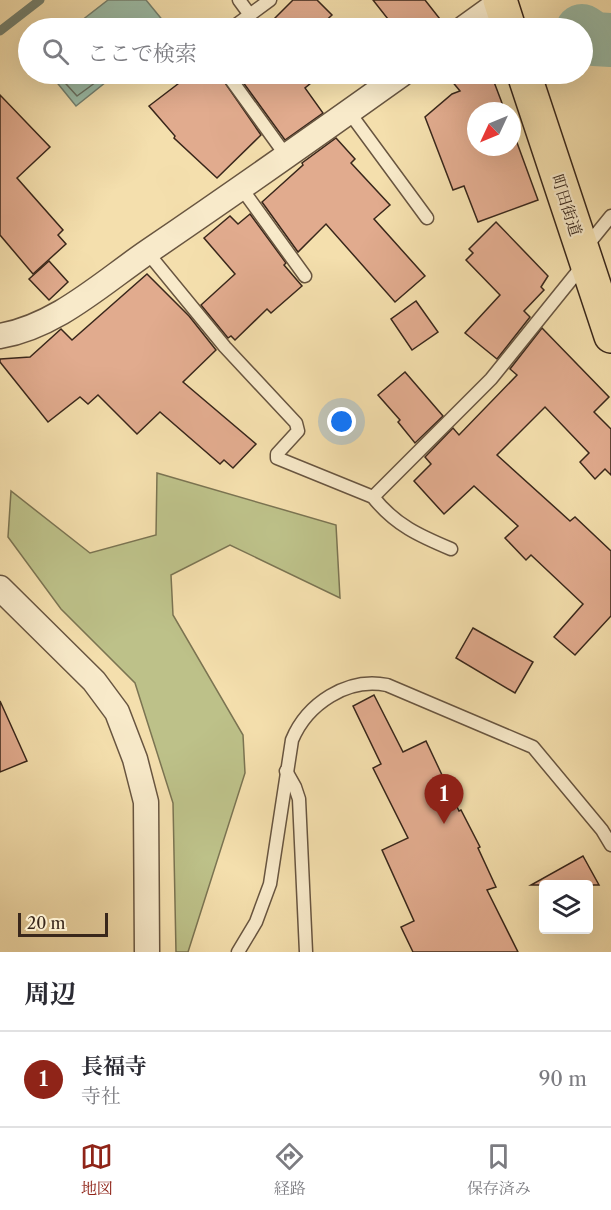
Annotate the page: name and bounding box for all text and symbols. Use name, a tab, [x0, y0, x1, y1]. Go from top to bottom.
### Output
search box	[18, 18, 593, 84]
icon: search	[39, 35, 72, 68]
text: ここで検索	[87, 40, 197, 67]
north arrow	[467, 102, 521, 156]
street label: 町田街道	[548, 171, 586, 239]
your location	[327, 407, 356, 436]
pin: 1	[424, 774, 464, 824]
map controls	[539, 880, 593, 934]
button: layers	[539, 880, 593, 934]
scale bar	[18, 910, 108, 938]
text: 20 m	[27, 913, 66, 933]
text: 周辺	[24, 978, 76, 1010]
text: 長福寺	[81, 1053, 147, 1080]
text: 1	[39, 1067, 48, 1091]
text: 90 m	[539, 1067, 587, 1091]
text: 寺社	[81, 1084, 121, 1108]
tab: 地図	[80, 1140, 113, 1199]
tab: 経路	[273, 1140, 306, 1199]
tab: 保存済み	[467, 1140, 531, 1199]

